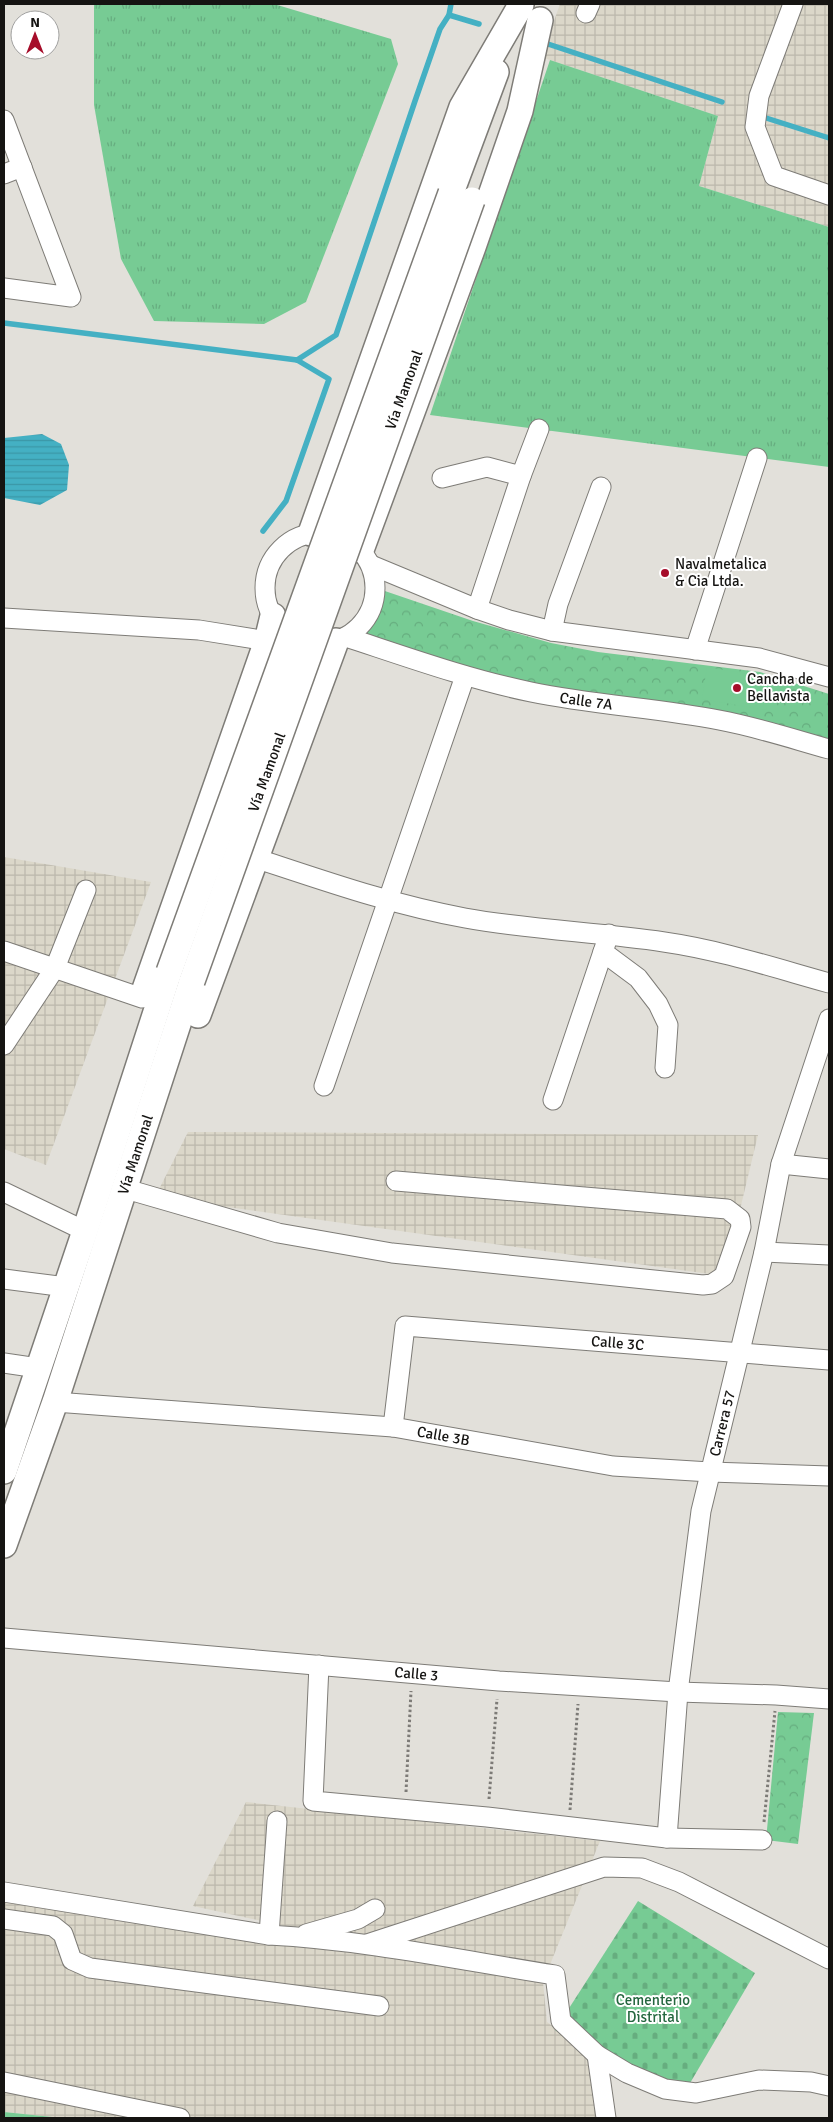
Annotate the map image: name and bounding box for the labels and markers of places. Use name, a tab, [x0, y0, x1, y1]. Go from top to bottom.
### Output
place label: Navalmetalica & Cia Ltda.	[675, 555, 767, 590]
marker: Navalmetalica & Cia Ltda.	[659, 567, 671, 579]
place label: Cancha de Bellavista	[747, 670, 813, 705]
marker: Cancha de Bellavista	[731, 682, 743, 694]

